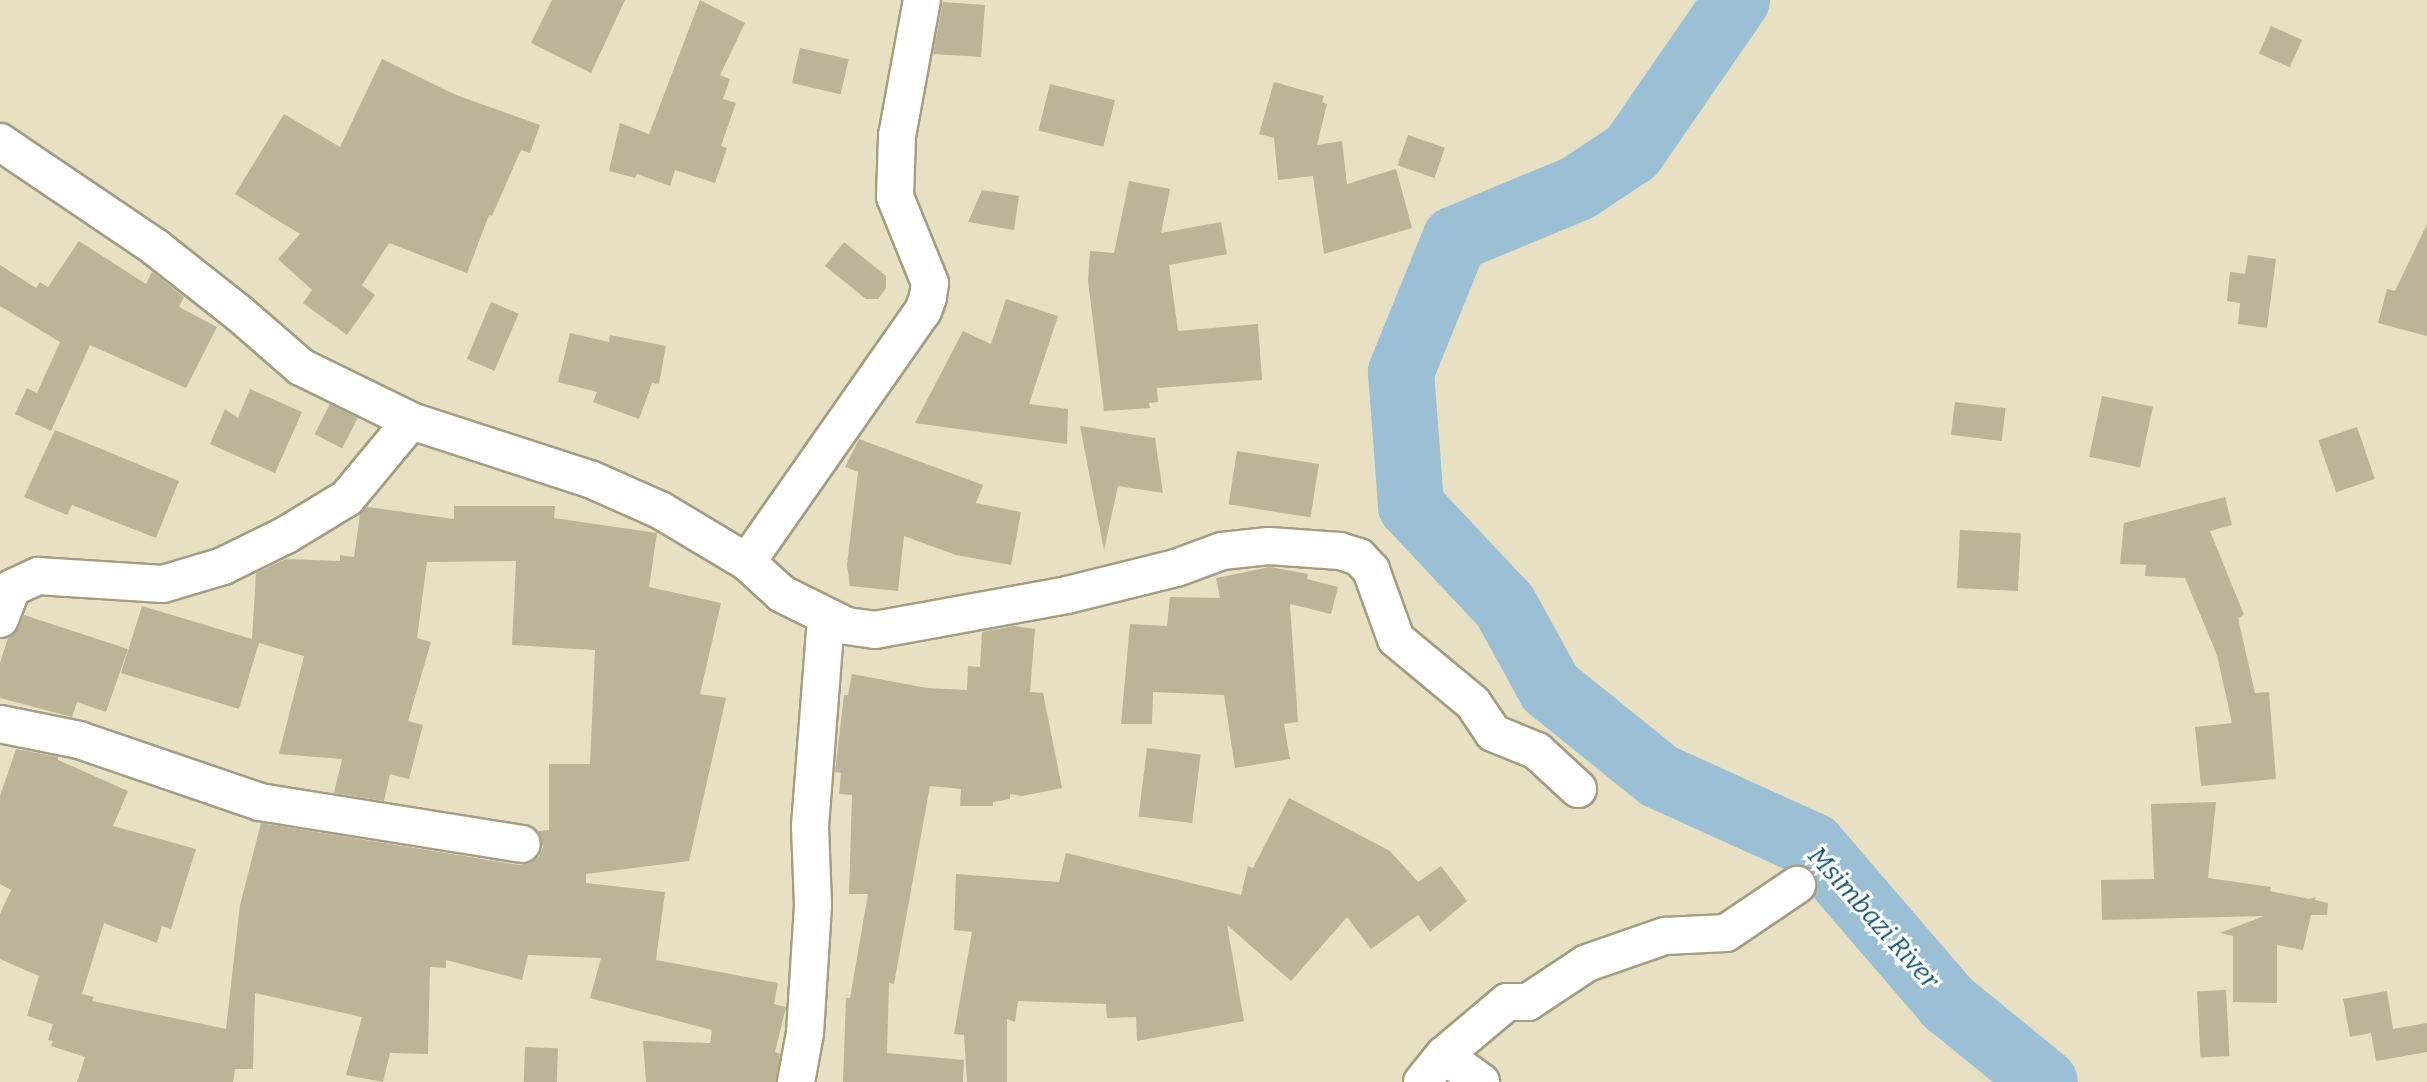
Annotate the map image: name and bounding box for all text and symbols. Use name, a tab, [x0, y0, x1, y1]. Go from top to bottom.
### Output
water label: Msimbazi River	[1801, 841, 1945, 995]

